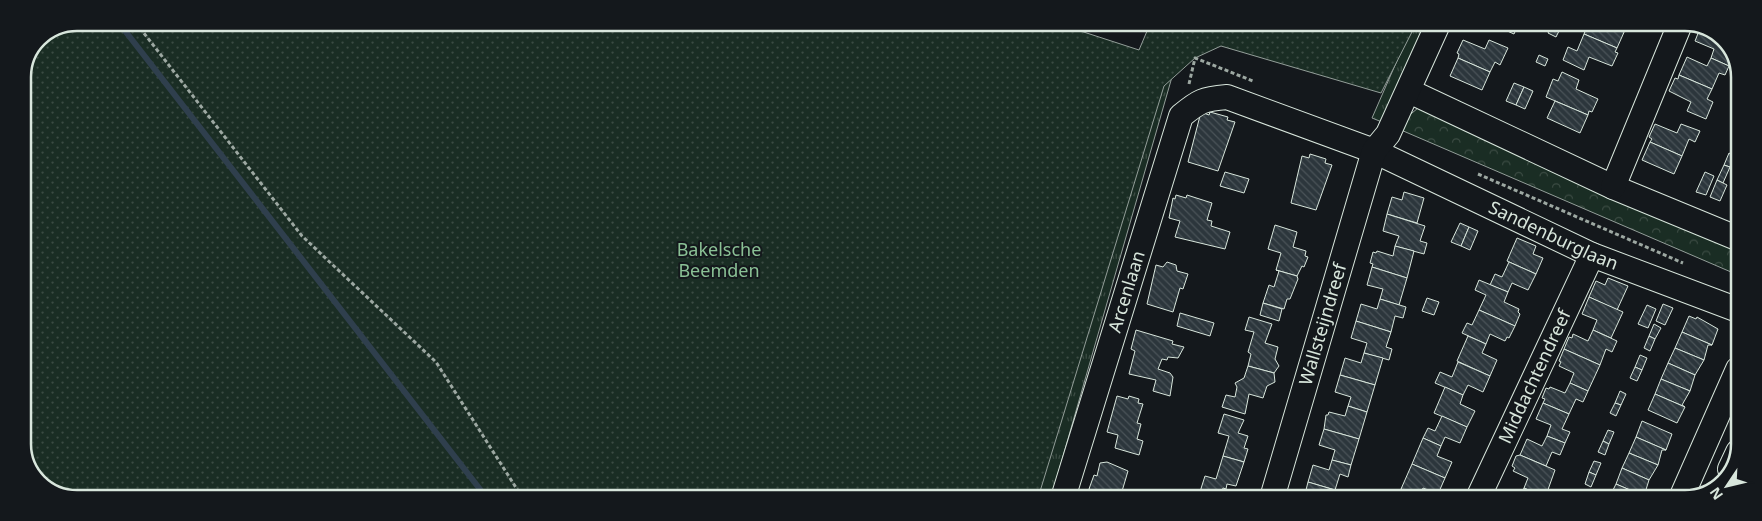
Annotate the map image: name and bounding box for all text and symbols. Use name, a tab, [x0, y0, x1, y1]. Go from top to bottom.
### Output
street label: Sandenburglaan	[1485, 195, 1622, 275]
park label: Bakelsche Beemden	[677, 237, 761, 282]
street label: Arcenlaan	[1102, 247, 1150, 335]
street label: Wallsteijndreef	[1293, 259, 1352, 388]
street label: Middachtendreef	[1492, 305, 1576, 447]
north arrow	[1702, 461, 1752, 511]
text: N	[1705, 484, 1727, 504]

